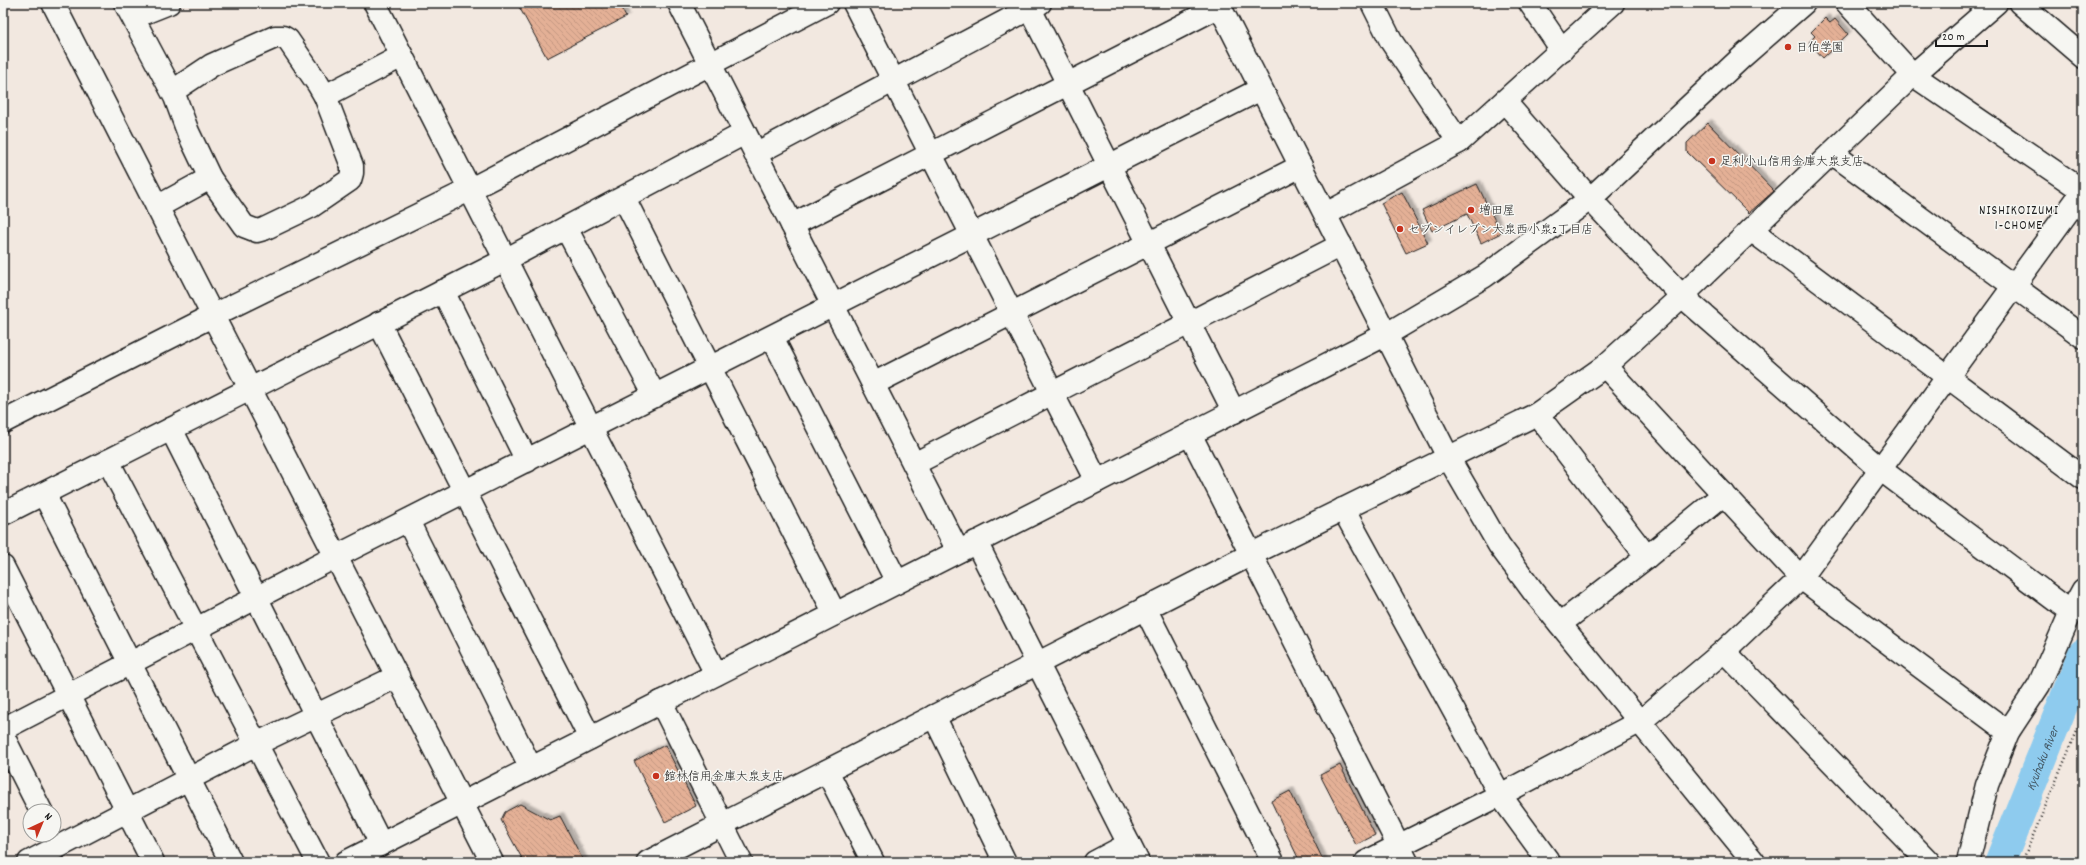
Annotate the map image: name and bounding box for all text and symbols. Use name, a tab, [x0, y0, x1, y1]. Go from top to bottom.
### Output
scale bar	[1936, 22, 1987, 48]
text: 20 m	[1942, 29, 1965, 46]
place label: 日伯学園	[1796, 40, 1844, 57]
marker: 日伯学園	[1783, 42, 1793, 52]
place label: 足利小山信用金庫大泉支店	[1720, 154, 1864, 171]
marker: 足利小山信用金庫大泉支店	[1707, 156, 1717, 166]
district label: NISHIKOIZUMI 1-CHOME	[1979, 202, 2059, 236]
place label: 増田屋	[1479, 203, 1515, 220]
marker: 増田屋	[1466, 205, 1476, 215]
place label: セブンイレブン大泉西小泉2丁目店	[1408, 222, 1593, 239]
marker: セブンイレブン大泉西小泉2丁目店	[1395, 224, 1405, 234]
water label: Kyuhaku River	[2022, 722, 2066, 794]
place label: 館林信用金庫大泉支店	[664, 769, 784, 786]
marker: 館林信用金庫大泉支店	[651, 771, 661, 781]
north arrow	[22, 803, 62, 843]
text: N	[40, 810, 55, 825]

